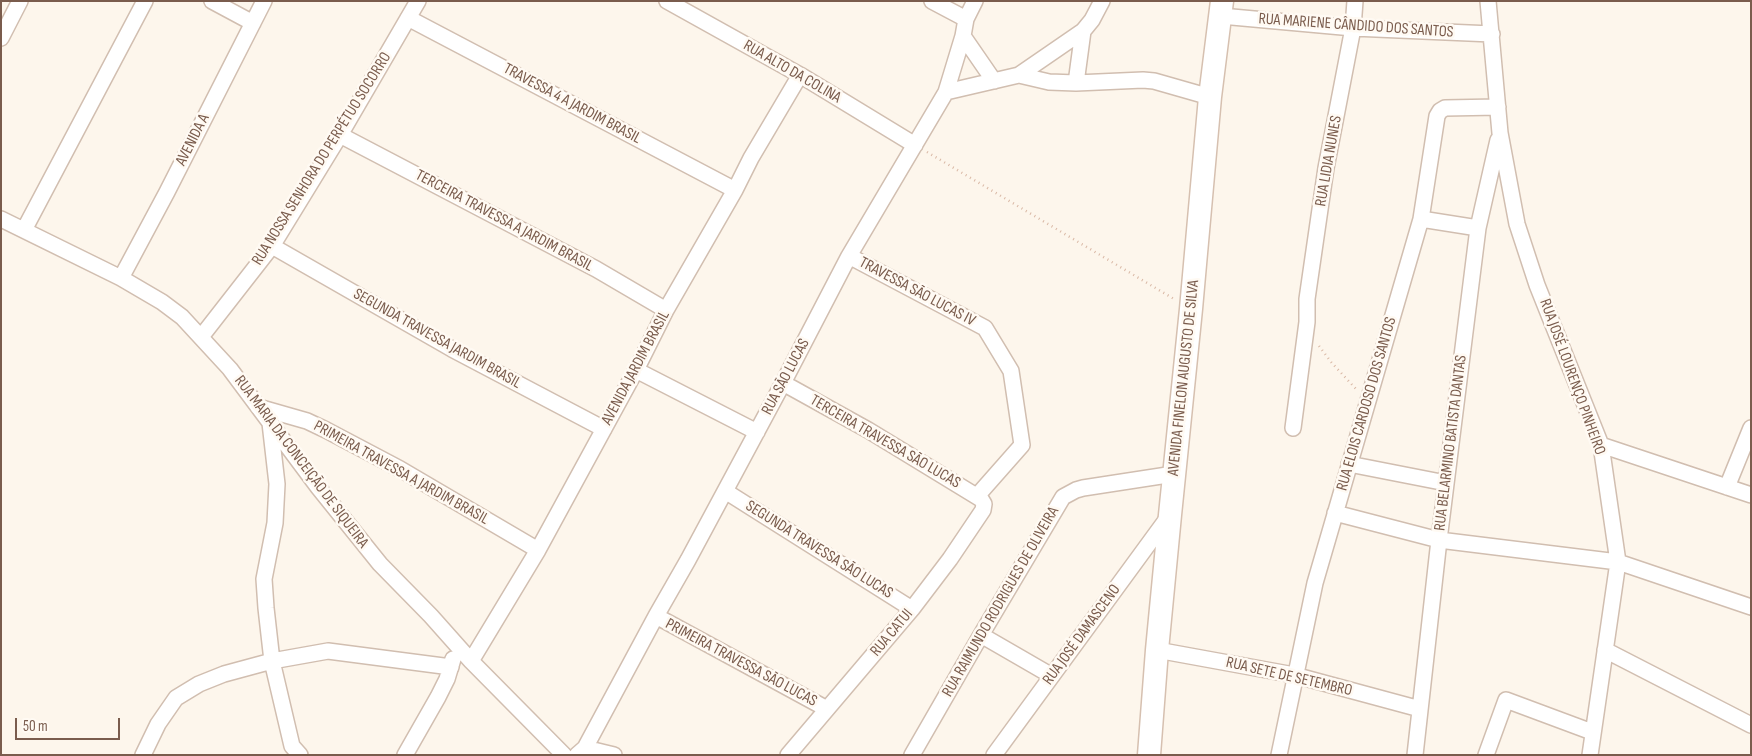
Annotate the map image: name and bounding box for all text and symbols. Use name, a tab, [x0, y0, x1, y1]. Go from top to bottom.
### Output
street label: RUA MARIENE CÂNDIDO DOS SANTOS	[1258, 10, 1454, 42]
street label: RUA ALTO DA COLINA	[740, 36, 844, 108]
street label: RUA NOSSA SENHORA DO PERPÉTUO SOCORRO	[248, 49, 396, 269]
street label: TRAVESSA 4 A JARDIM BRASIL	[500, 60, 644, 148]
street label: AVENIDA A	[172, 111, 214, 169]
street label: RUA LIDIA NUNES	[1312, 114, 1346, 208]
street label: TERCEIRA TRAVESSA A JARDIM BRASIL	[412, 166, 596, 276]
street label: TRAVESSA SÃO LUCAS IV	[856, 253, 978, 331]
street label: AVENIDA FINELON AUGUSTO DE SILVA	[1164, 279, 1204, 477]
street label: SEGUNDA TRAVESSA JARDIM BRASIL	[350, 285, 524, 393]
street label: RUA JOSÉ LOURENÇO PINHEIRO	[1535, 296, 1609, 458]
street label: AVENIDA JARDIM BRASIL	[598, 308, 674, 428]
street label: RUA ELOIS CARDOSO DOS SANTOS	[1333, 315, 1401, 493]
street label: RUA SÃO LUCAS	[758, 336, 814, 418]
street label: RUA BELARMINO BATISTA DANTAS	[1431, 354, 1471, 532]
street label: RUA MARIA DA CONCEIÇÃO DE SIQUEIRA	[230, 372, 372, 552]
street label: TERCEIRA TRAVESSA SÃO LUCAS	[806, 391, 964, 493]
street label: PRIMEIRA TRAVESSA A JARDIM BRASIL	[310, 417, 492, 529]
street label: SEGUNDA TRAVESSA SÃO LUCAS	[742, 497, 896, 603]
street label: RUA RAIMUNDO RODRIGUES DE OLIVEIRA	[939, 503, 1063, 701]
street label: RUA JOSÉ DAMASCENO	[1039, 581, 1125, 689]
street label: RUA CATUI	[867, 605, 917, 661]
street label: PRIMEIRA TRAVESSA SÃO LUCAS	[662, 615, 820, 711]
street label: RUA SETE DE SETEMBRO	[1224, 653, 1354, 701]
scale bar	[18, 708, 122, 740]
text: 50 m	[23, 717, 48, 736]

